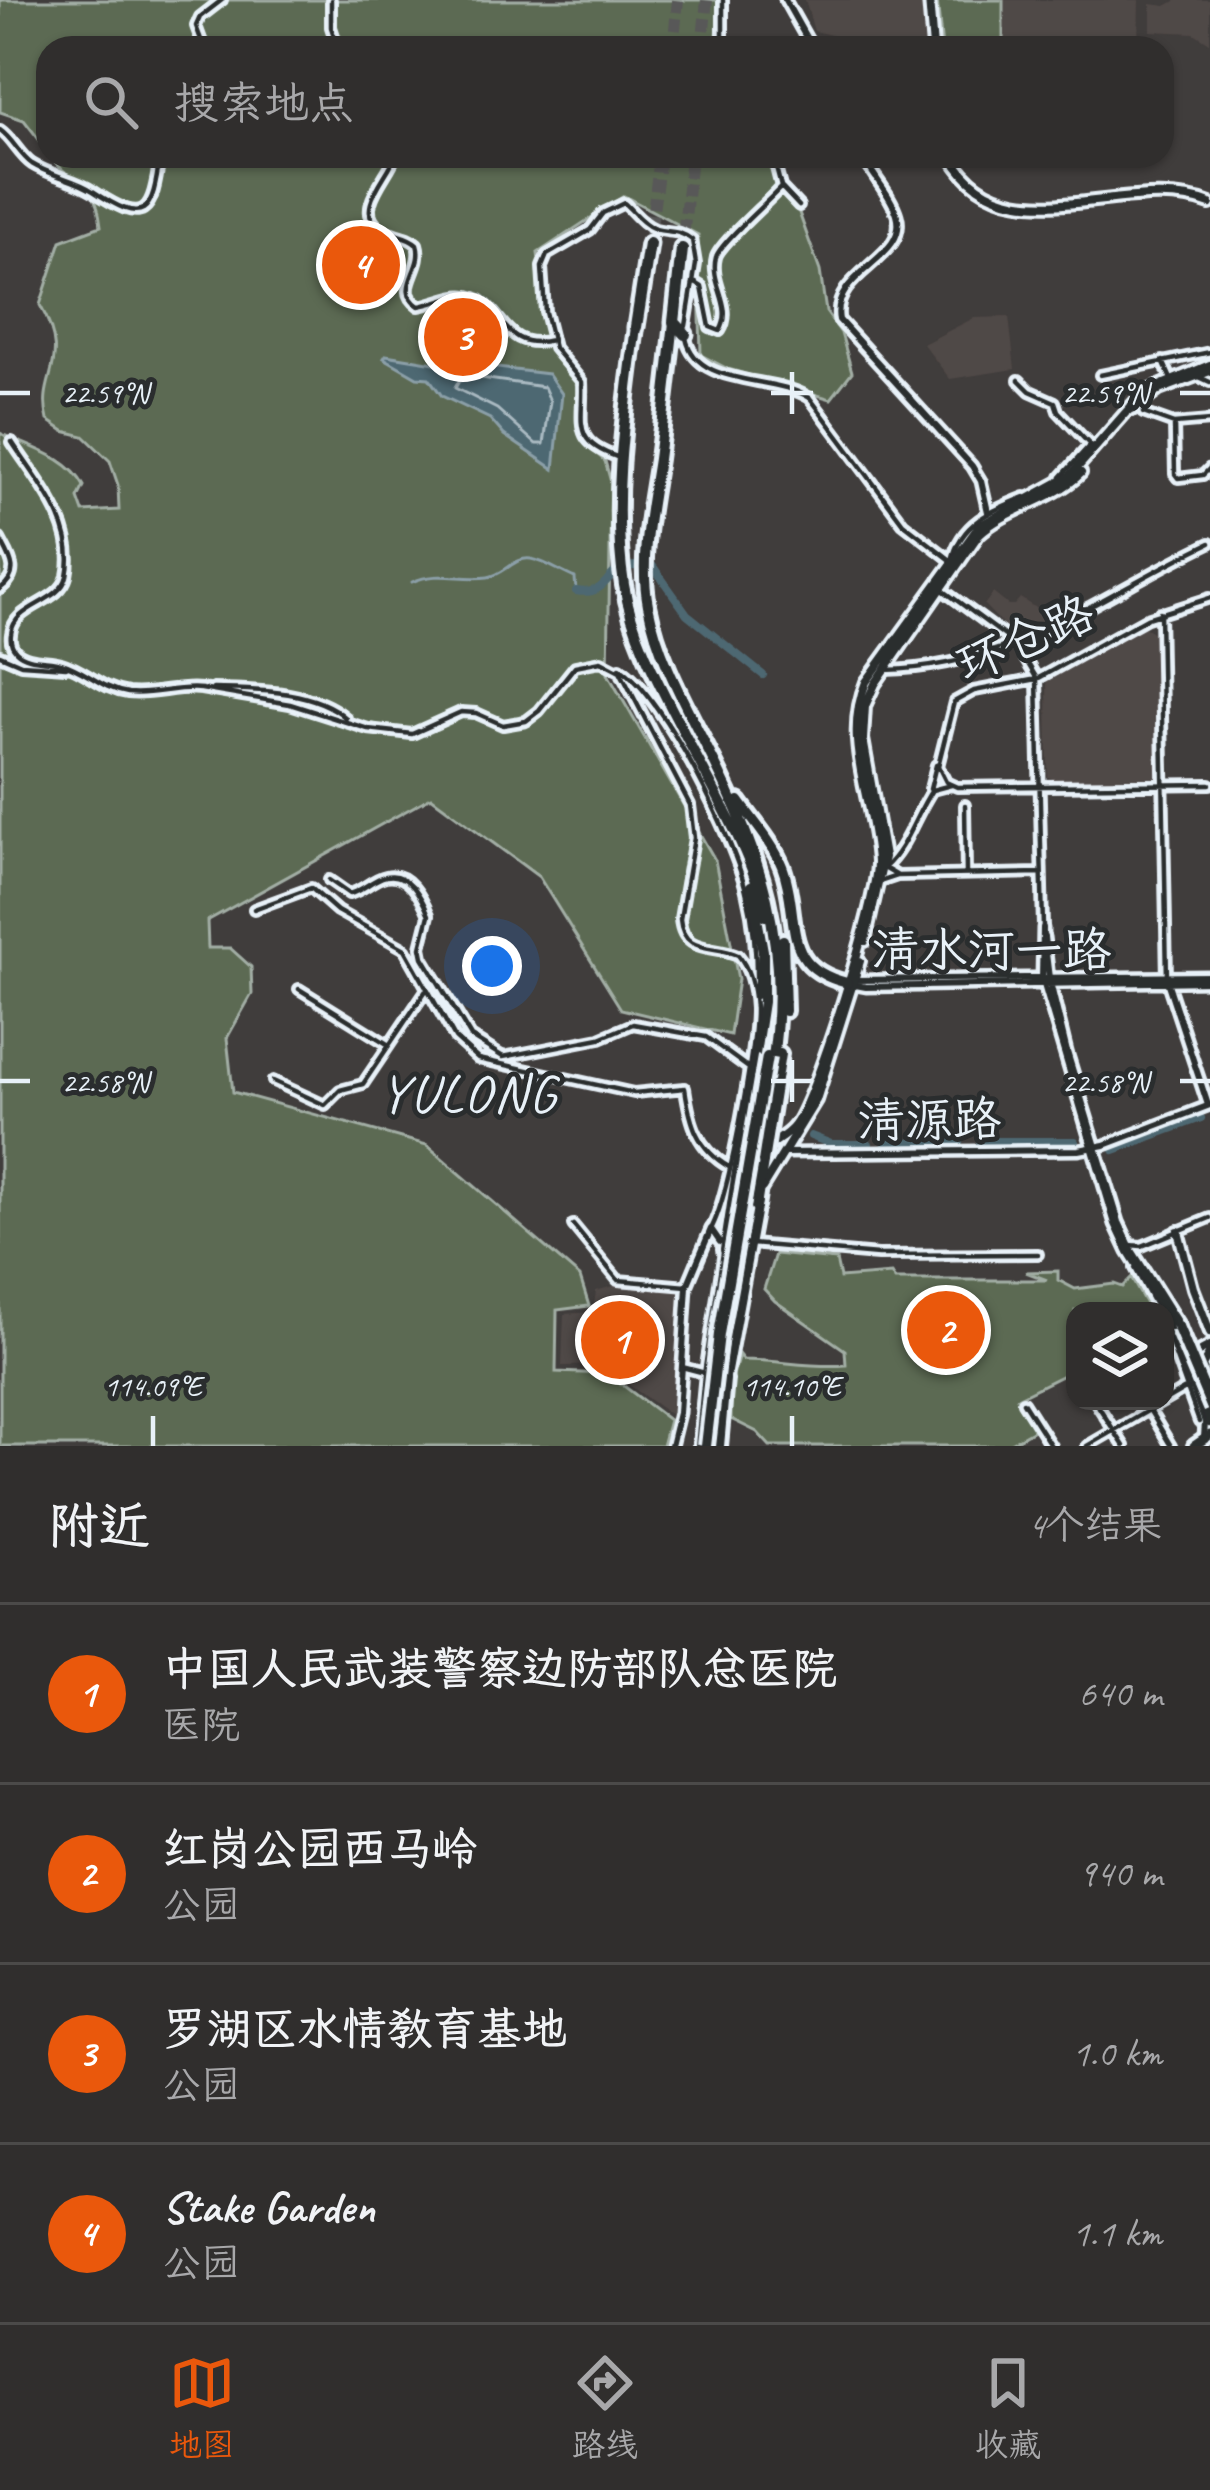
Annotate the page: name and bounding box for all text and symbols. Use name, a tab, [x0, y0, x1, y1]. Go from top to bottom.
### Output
search box	[36, 36, 1174, 168]
icon: search	[78, 69, 144, 135]
text: 搜索地点	[174, 75, 354, 132]
pin: 4	[322, 220, 400, 310]
pin: 3	[424, 292, 502, 382]
text: 22.59°N	[62, 374, 153, 412]
text: 22.59°N	[1062, 374, 1153, 412]
street label: 环仓路	[947, 582, 1103, 696]
street label: 清水河一路	[871, 920, 1111, 980]
your location	[462, 936, 522, 996]
district label: YULONG	[380, 1059, 561, 1127]
text: 22.58°N	[62, 1063, 153, 1101]
text: 22.58°N	[1062, 1063, 1153, 1101]
street label: 清源路	[856, 1089, 1002, 1151]
pin: 2	[907, 1285, 985, 1375]
pin: 1	[581, 1295, 659, 1385]
map controls	[1066, 1302, 1174, 1410]
button: layers	[1066, 1302, 1174, 1410]
text: 114.09°E	[104, 1367, 206, 1405]
text: 114.10°E	[743, 1367, 845, 1405]
text: 附近	[48, 1494, 150, 1558]
text: 4个结果	[1027, 1501, 1162, 1550]
text: 中国人民武装警察边防部队总医院	[162, 1641, 837, 1698]
text: 1	[78, 1669, 96, 1718]
text: 640 m	[1078, 1669, 1162, 1718]
text: 医院	[162, 1701, 240, 1750]
text: 红岗公园西马岭	[162, 1821, 477, 1878]
text: 2	[78, 1849, 96, 1898]
text: 940 m	[1078, 1849, 1162, 1898]
text: 公园	[162, 1881, 240, 1930]
text: 罗湖区水情教育基地	[162, 2001, 567, 2058]
text: 3	[78, 2029, 96, 2078]
text: 1.0 km	[1072, 2029, 1162, 2078]
text: 公园	[162, 2061, 240, 2110]
text: Stake Garden	[162, 2179, 375, 2236]
text: 4	[78, 2209, 96, 2258]
text: 1.1 km	[1072, 2209, 1162, 2258]
text: 公园	[162, 2239, 240, 2288]
tab: 地图	[169, 2350, 235, 2466]
tab: 路线	[572, 2350, 638, 2466]
tab: 收藏	[975, 2350, 1041, 2466]

